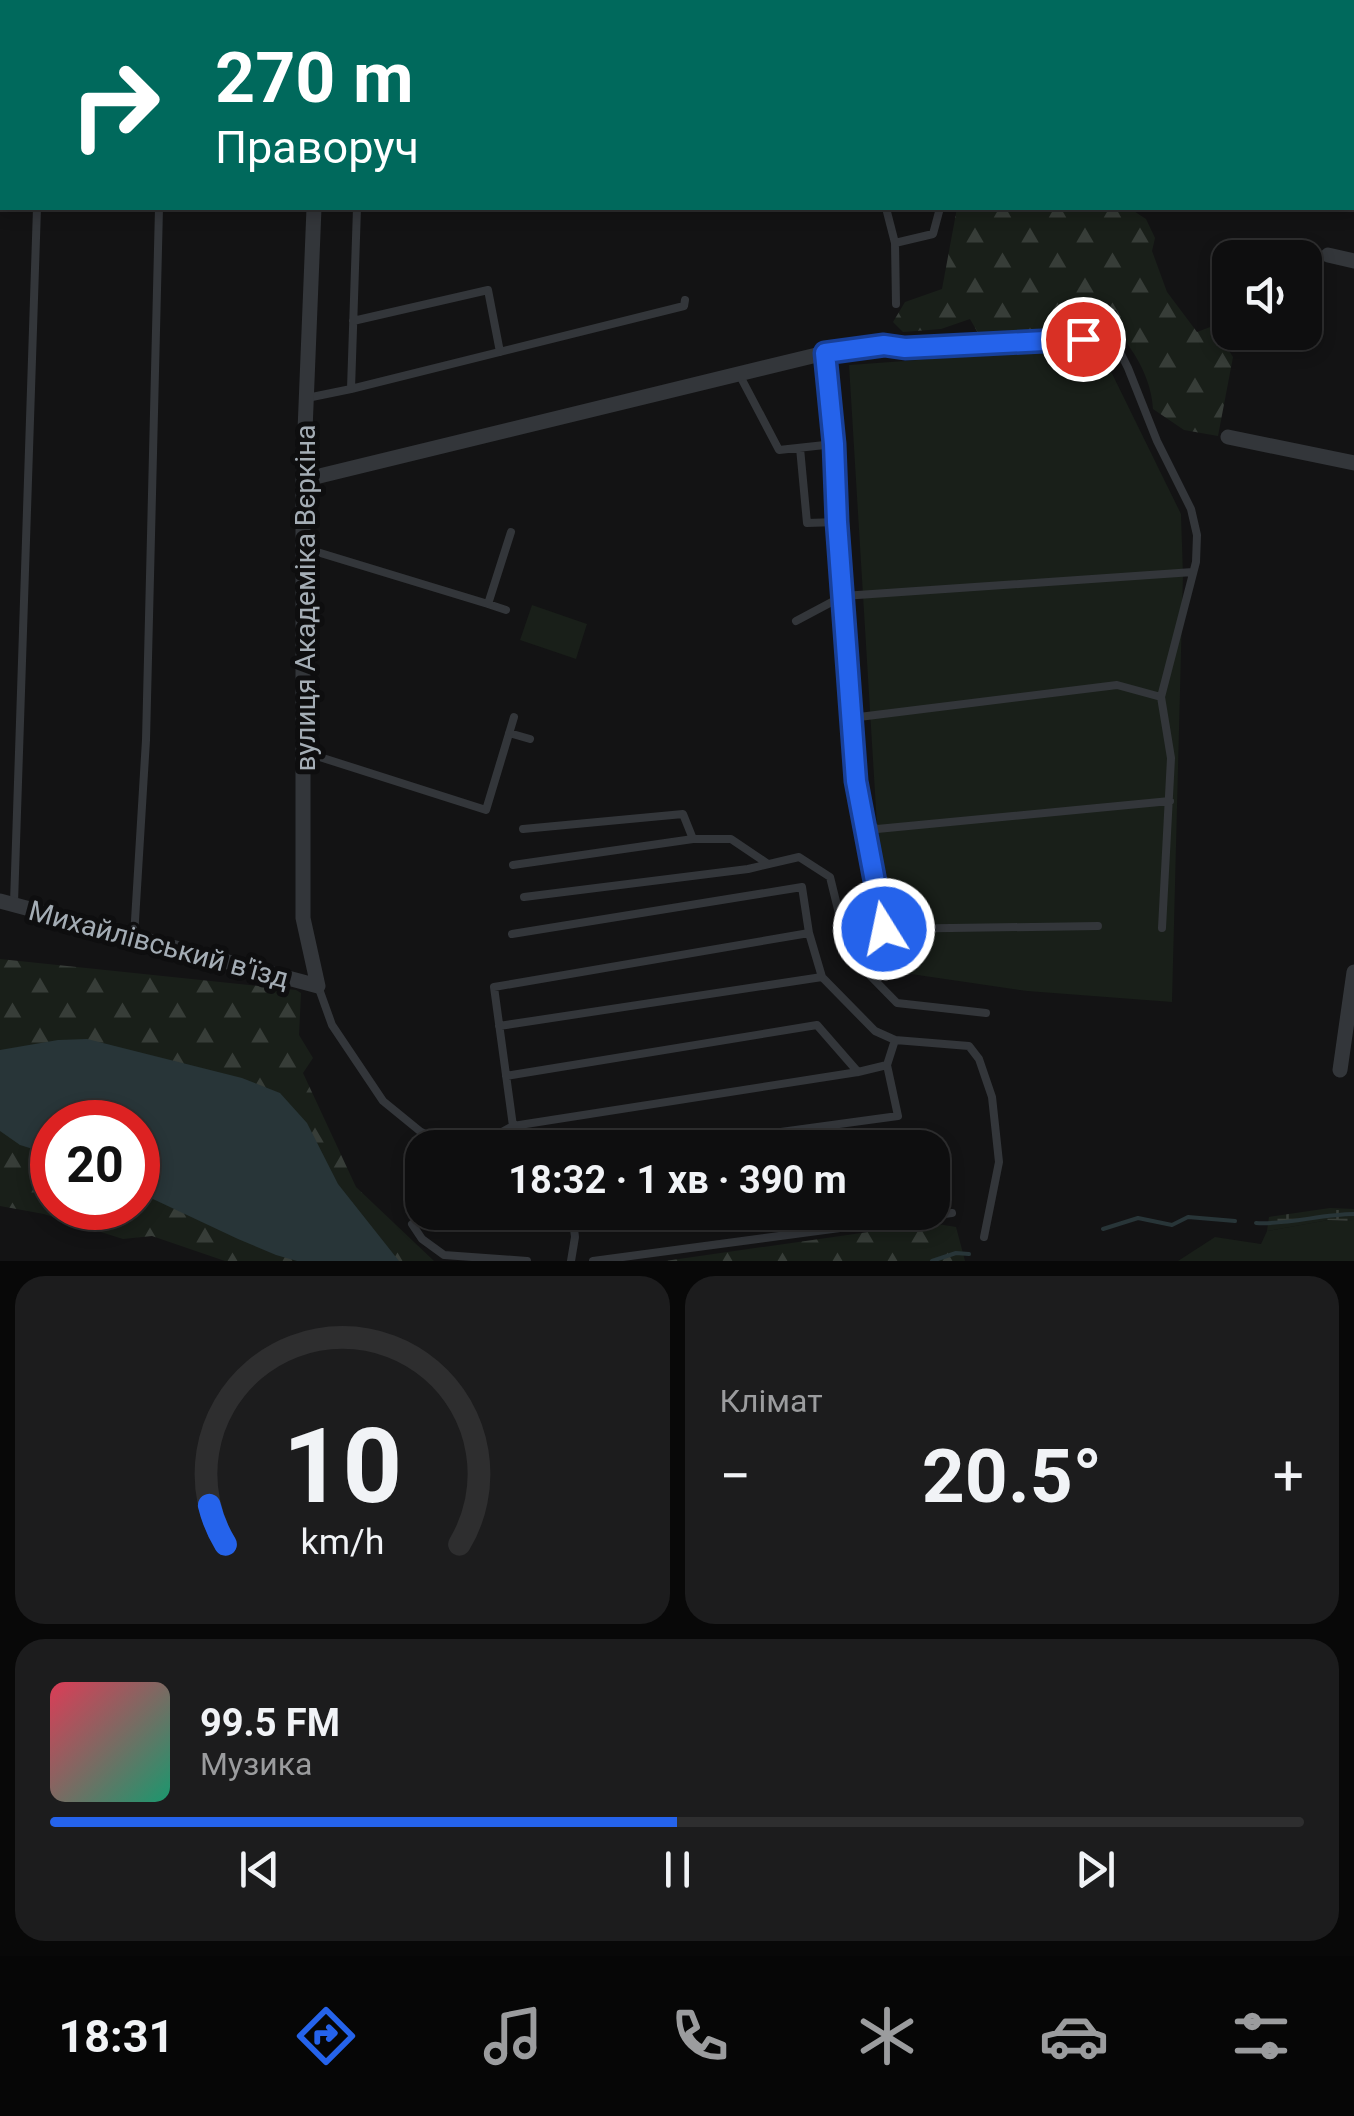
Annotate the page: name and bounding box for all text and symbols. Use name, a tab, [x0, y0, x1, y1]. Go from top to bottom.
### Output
text: 270 m	[215, 37, 414, 119]
icon: right	[50, 40, 180, 170]
text: Праворуч	[215, 121, 419, 174]
map controls	[1212, 240, 1322, 350]
button: sound	[1212, 240, 1322, 350]
pin	[1041, 297, 1126, 382]
icon: arrive	[1056, 312, 1111, 367]
street label: вулиця Академіка Вєркіна	[289, 425, 322, 771]
position arrow	[832, 877, 936, 981]
street label: Михайлівський в'їзд	[25, 894, 293, 995]
speed limit sign: 20	[30, 1100, 160, 1230]
text: 18:32 · 1 хв · 390 m	[508, 1158, 847, 1202]
text: Клімат	[720, 1382, 823, 1420]
text: 10	[283, 1406, 402, 1527]
text: 20.5°	[922, 1432, 1102, 1520]
text: −	[720, 1444, 751, 1508]
text: +	[1273, 1444, 1304, 1508]
text: km/h	[300, 1521, 384, 1563]
text: 99.5 FM	[200, 1701, 340, 1745]
text: Музика	[200, 1745, 313, 1783]
icon: previous	[232, 1842, 287, 1897]
icon: pause	[650, 1842, 705, 1897]
icon: next	[1068, 1842, 1123, 1897]
icon: directions	[291, 2001, 361, 2071]
icon: music	[478, 2001, 548, 2071]
icon: phone	[665, 2001, 735, 2071]
icon: climate	[852, 2001, 922, 2071]
icon: car	[1039, 2001, 1109, 2071]
icon: filters	[1226, 2001, 1296, 2071]
text: 18:31	[58, 2010, 174, 2063]

